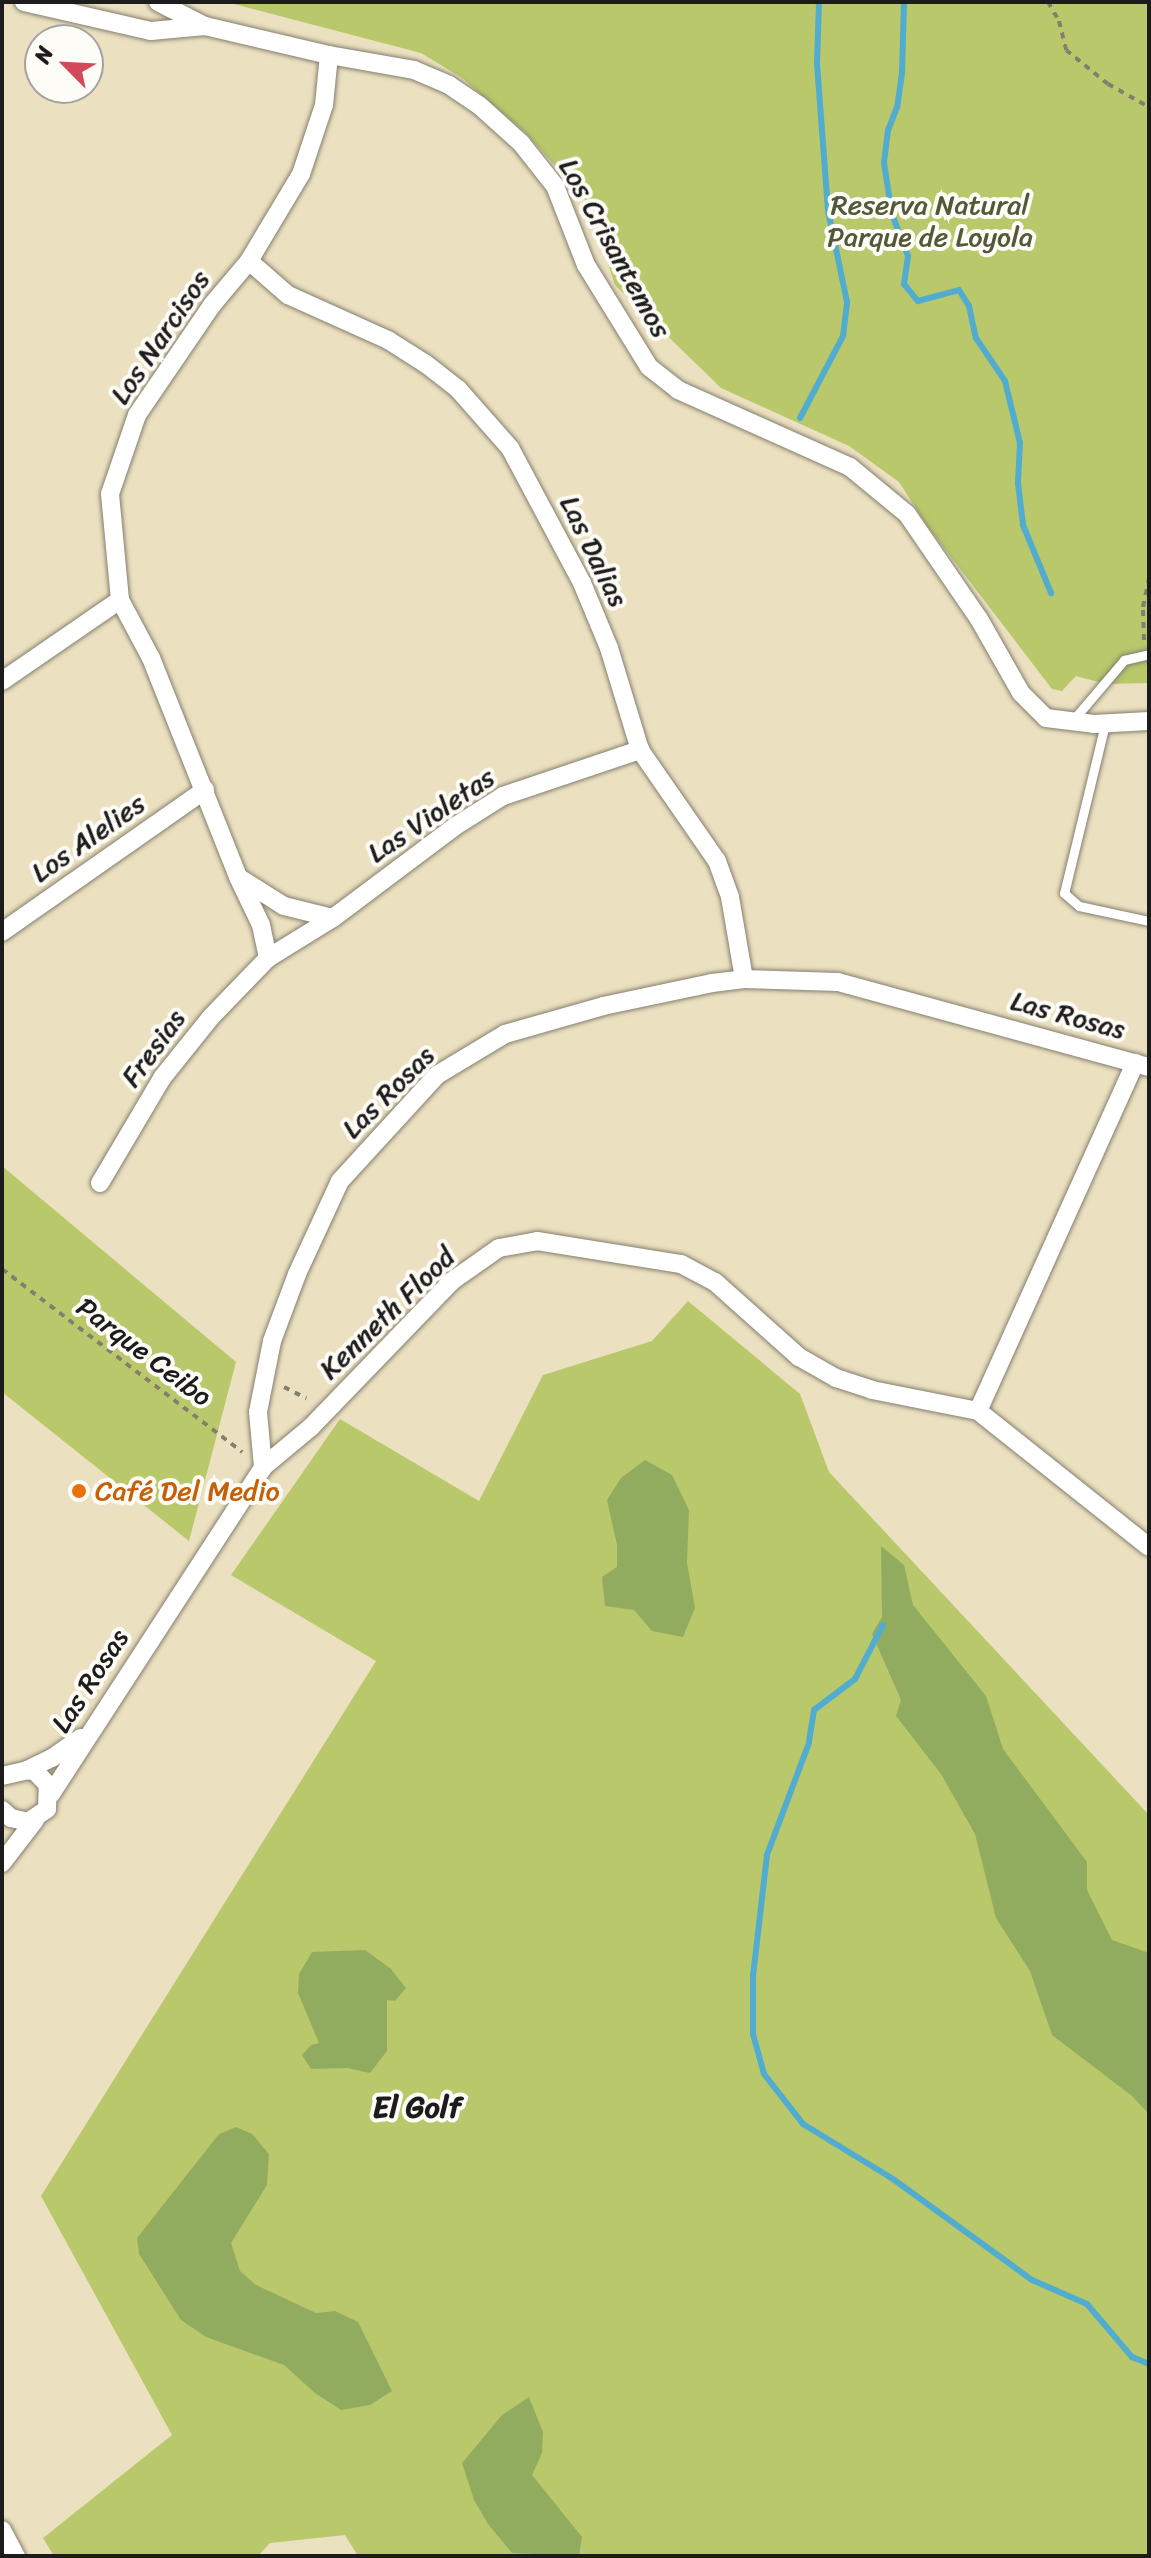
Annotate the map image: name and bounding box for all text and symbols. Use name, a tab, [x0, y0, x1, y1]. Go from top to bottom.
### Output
north arrow	[24, 24, 104, 104]
text: N	[23, 40, 64, 70]
street label: Los Crisantemos	[552, 153, 678, 343]
park label: Reserva Natural Parque de Loyola	[827, 188, 1033, 254]
street label: Los Narcisos	[104, 265, 216, 409]
street label: Las Dalias	[552, 489, 636, 613]
street label: Las Violetas	[362, 761, 500, 869]
street label: Los Alelies	[26, 787, 150, 889]
street label: Las Rosas	[1007, 983, 1129, 1047]
street label: Fresias	[114, 1003, 192, 1093]
street label: Las Rosas	[334, 1038, 442, 1146]
street label: Kenneth Flood	[312, 1240, 462, 1386]
street label: Parque Ceibo	[70, 1290, 218, 1414]
place label: Café Del Medio	[95, 1474, 281, 1508]
marker: Café Del Medio	[70, 1482, 88, 1500]
street label: Las Rosas	[44, 1622, 136, 1740]
district label: El Golf	[373, 2089, 461, 2125]

